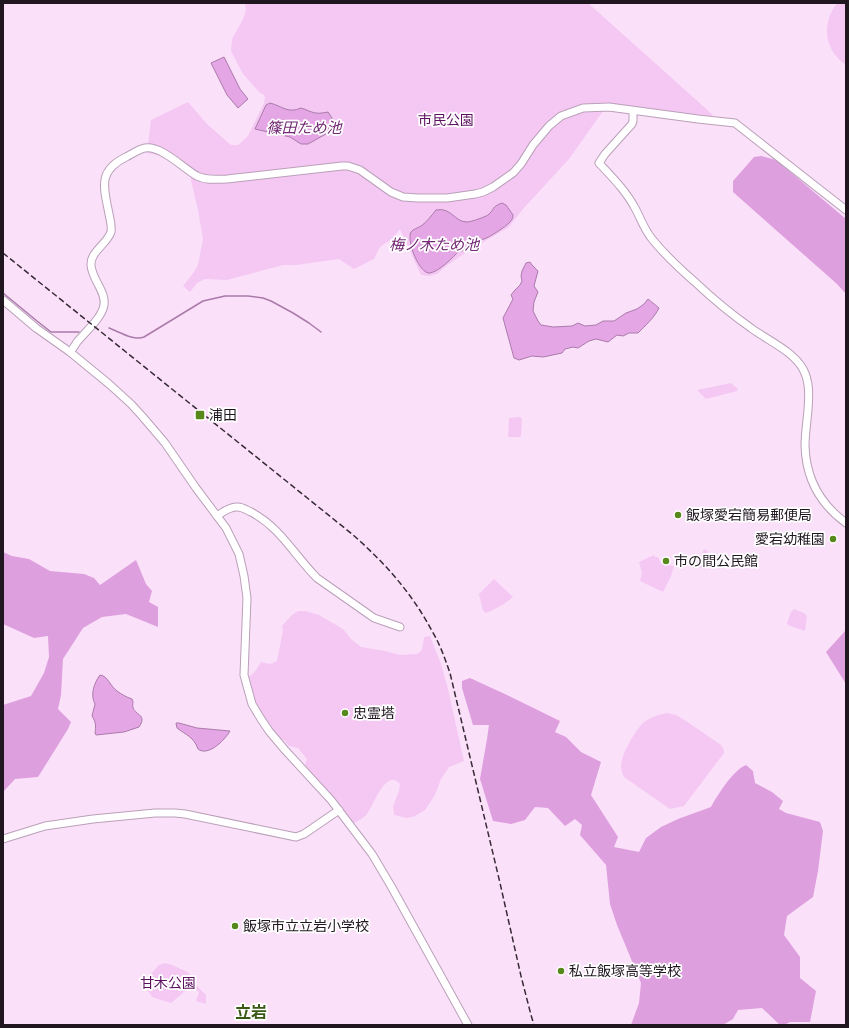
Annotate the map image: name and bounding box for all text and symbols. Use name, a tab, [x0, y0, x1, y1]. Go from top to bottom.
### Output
park label: 市民公園	[418, 112, 474, 128]
water label: 篠田ため池	[266, 119, 343, 136]
water label: 梅ノ木ため池	[389, 236, 481, 253]
place label: 浦田	[209, 407, 237, 423]
marker: 浦田	[194, 409, 206, 421]
place label: 飯塚愛宕簡易郵便局	[686, 507, 812, 523]
marker: 飯塚愛宕簡易郵便局	[673, 510, 683, 520]
place label: 愛宕幼稚園	[755, 531, 825, 547]
marker: 愛宕幼稚園	[828, 534, 838, 544]
place label: 市の間公民館	[674, 553, 758, 569]
marker: 市の間公民館	[661, 556, 671, 566]
place label: 忠霊塔	[353, 705, 395, 721]
marker: 忠霊塔	[340, 708, 350, 718]
place label: 飯塚市立立岩小学校	[243, 918, 369, 934]
marker: 飯塚市立立岩小学校	[230, 921, 240, 931]
place label: 私立飯塚高等学校	[569, 963, 681, 979]
marker: 私立飯塚高等学校	[556, 966, 566, 976]
park label: 甘木公園	[140, 975, 196, 991]
district label: 立岩	[235, 1004, 267, 1021]

